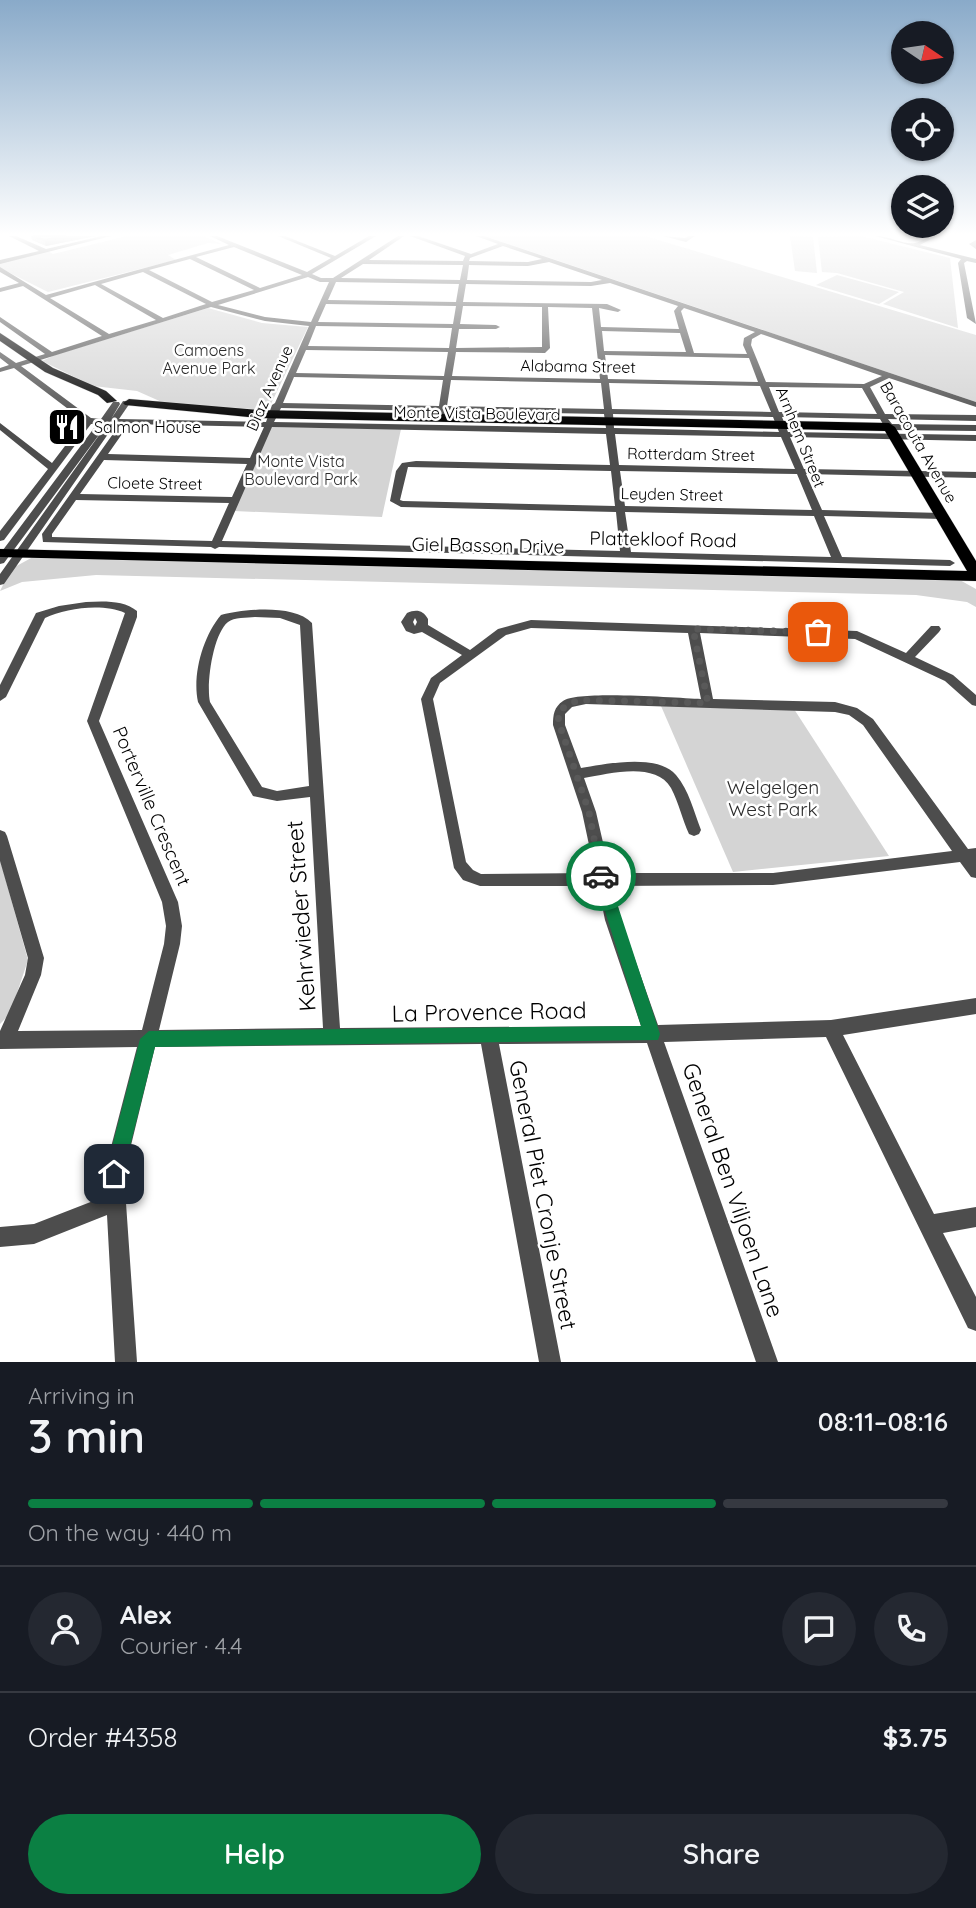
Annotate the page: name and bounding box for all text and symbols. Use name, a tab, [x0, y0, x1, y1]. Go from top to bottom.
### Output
north arrow	[891, 21, 954, 84]
map controls	[891, 21, 954, 238]
button: locate	[891, 98, 954, 161]
button: layers	[891, 175, 954, 238]
park label: Camoens Avenue Park	[163, 340, 255, 378]
street label: Diaz Avenue	[241, 342, 297, 434]
street label: Alabama Street	[520, 355, 636, 377]
street label: Baracouta Avenue	[876, 378, 962, 506]
street label: Arnhem Street	[772, 384, 830, 490]
street label: Monte Vista Boulevard	[393, 402, 561, 424]
restaurant icon: Salmon House	[46, 406, 88, 448]
place label: Salmon House	[94, 417, 201, 437]
street label: Rotterdam Street	[627, 443, 755, 465]
park label: Monte Vista Boulevard Park	[244, 451, 358, 489]
street label: Cloete Street	[107, 472, 203, 494]
street label: Leyden Street	[621, 483, 723, 505]
street label: Plattekloof Road	[589, 526, 737, 552]
street label: Giel Basson Drive	[411, 532, 565, 558]
pin	[788, 602, 848, 662]
icon: bag	[799, 613, 837, 651]
street label: Porterville Crescent	[108, 723, 196, 889]
park label: Welgelgen West Park	[727, 775, 819, 821]
street label: Kehrwieder Street	[279, 819, 322, 1012]
courier	[566, 841, 636, 911]
icon: car	[582, 857, 620, 895]
street label: La Provence Road	[391, 995, 587, 1028]
street label: General Piet Cronje Street	[503, 1058, 584, 1332]
street label: General Ben Viljoen Lane	[676, 1059, 791, 1321]
pin	[84, 1144, 144, 1204]
icon: home	[95, 1155, 133, 1193]
text: Arriving in	[28, 1381, 135, 1410]
text: 08:11–08:16	[818, 1405, 948, 1438]
text: 3 min	[28, 1407, 145, 1465]
text: On the way · 440 m	[28, 1518, 232, 1547]
button: person	[28, 1592, 102, 1666]
button: chat	[782, 1592, 856, 1666]
button: phone	[874, 1592, 948, 1666]
text: Alex	[120, 1598, 171, 1631]
text: Courier · 4.4	[120, 1631, 242, 1660]
text: Order #4358	[28, 1721, 177, 1754]
text: $3.75	[883, 1721, 948, 1754]
button: Help	[28, 1814, 481, 1894]
button: Share	[495, 1814, 948, 1894]

